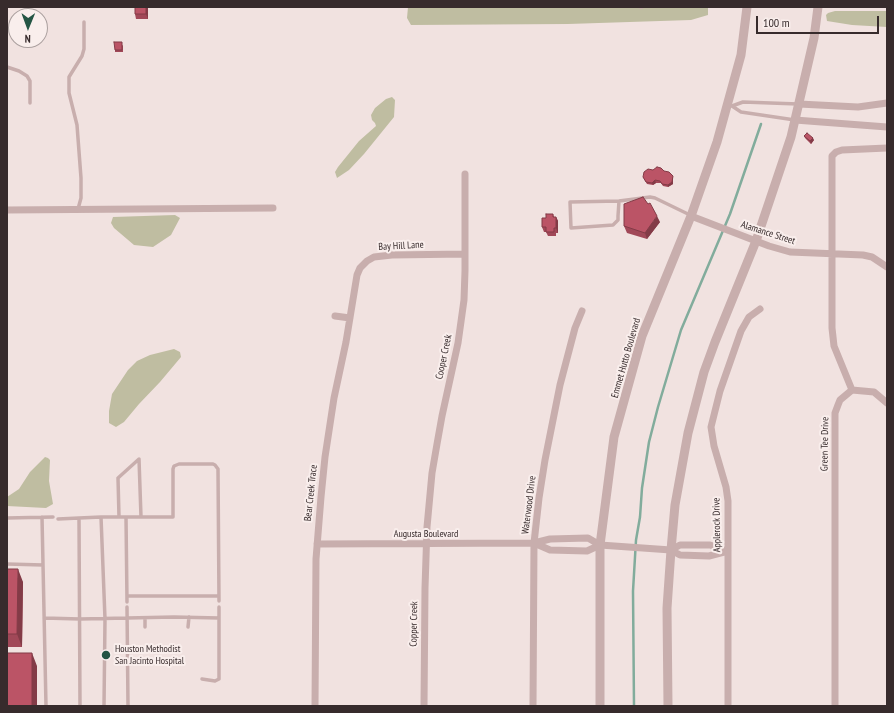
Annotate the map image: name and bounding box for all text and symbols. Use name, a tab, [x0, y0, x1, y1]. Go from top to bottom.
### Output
north arrow	[8, 8, 48, 48]
scale bar	[758, 8, 881, 34]
text: 100 m	[763, 15, 790, 30]
text: N	[25, 32, 31, 46]
street label: Alamance Street	[739, 219, 797, 247]
street label: Bay Hill Lane	[378, 239, 424, 253]
street label: Emmet Hutto Boulevard	[609, 317, 643, 399]
street label: Cooper Creek	[433, 333, 455, 381]
street label: Green Tee Drive	[819, 417, 831, 471]
street label: Bear Creek Trace	[302, 464, 320, 522]
street label: Waterwood Drive	[519, 475, 539, 535]
street label: Applerock Drive	[711, 498, 723, 552]
street label: Augusta Boulevard	[394, 528, 458, 540]
street label: Copper Creek	[408, 601, 420, 647]
place label: Houston Methodist San Jacinto Hospital	[115, 643, 184, 666]
marker: Houston Methodist San Jacinto Hospital	[100, 649, 112, 661]

